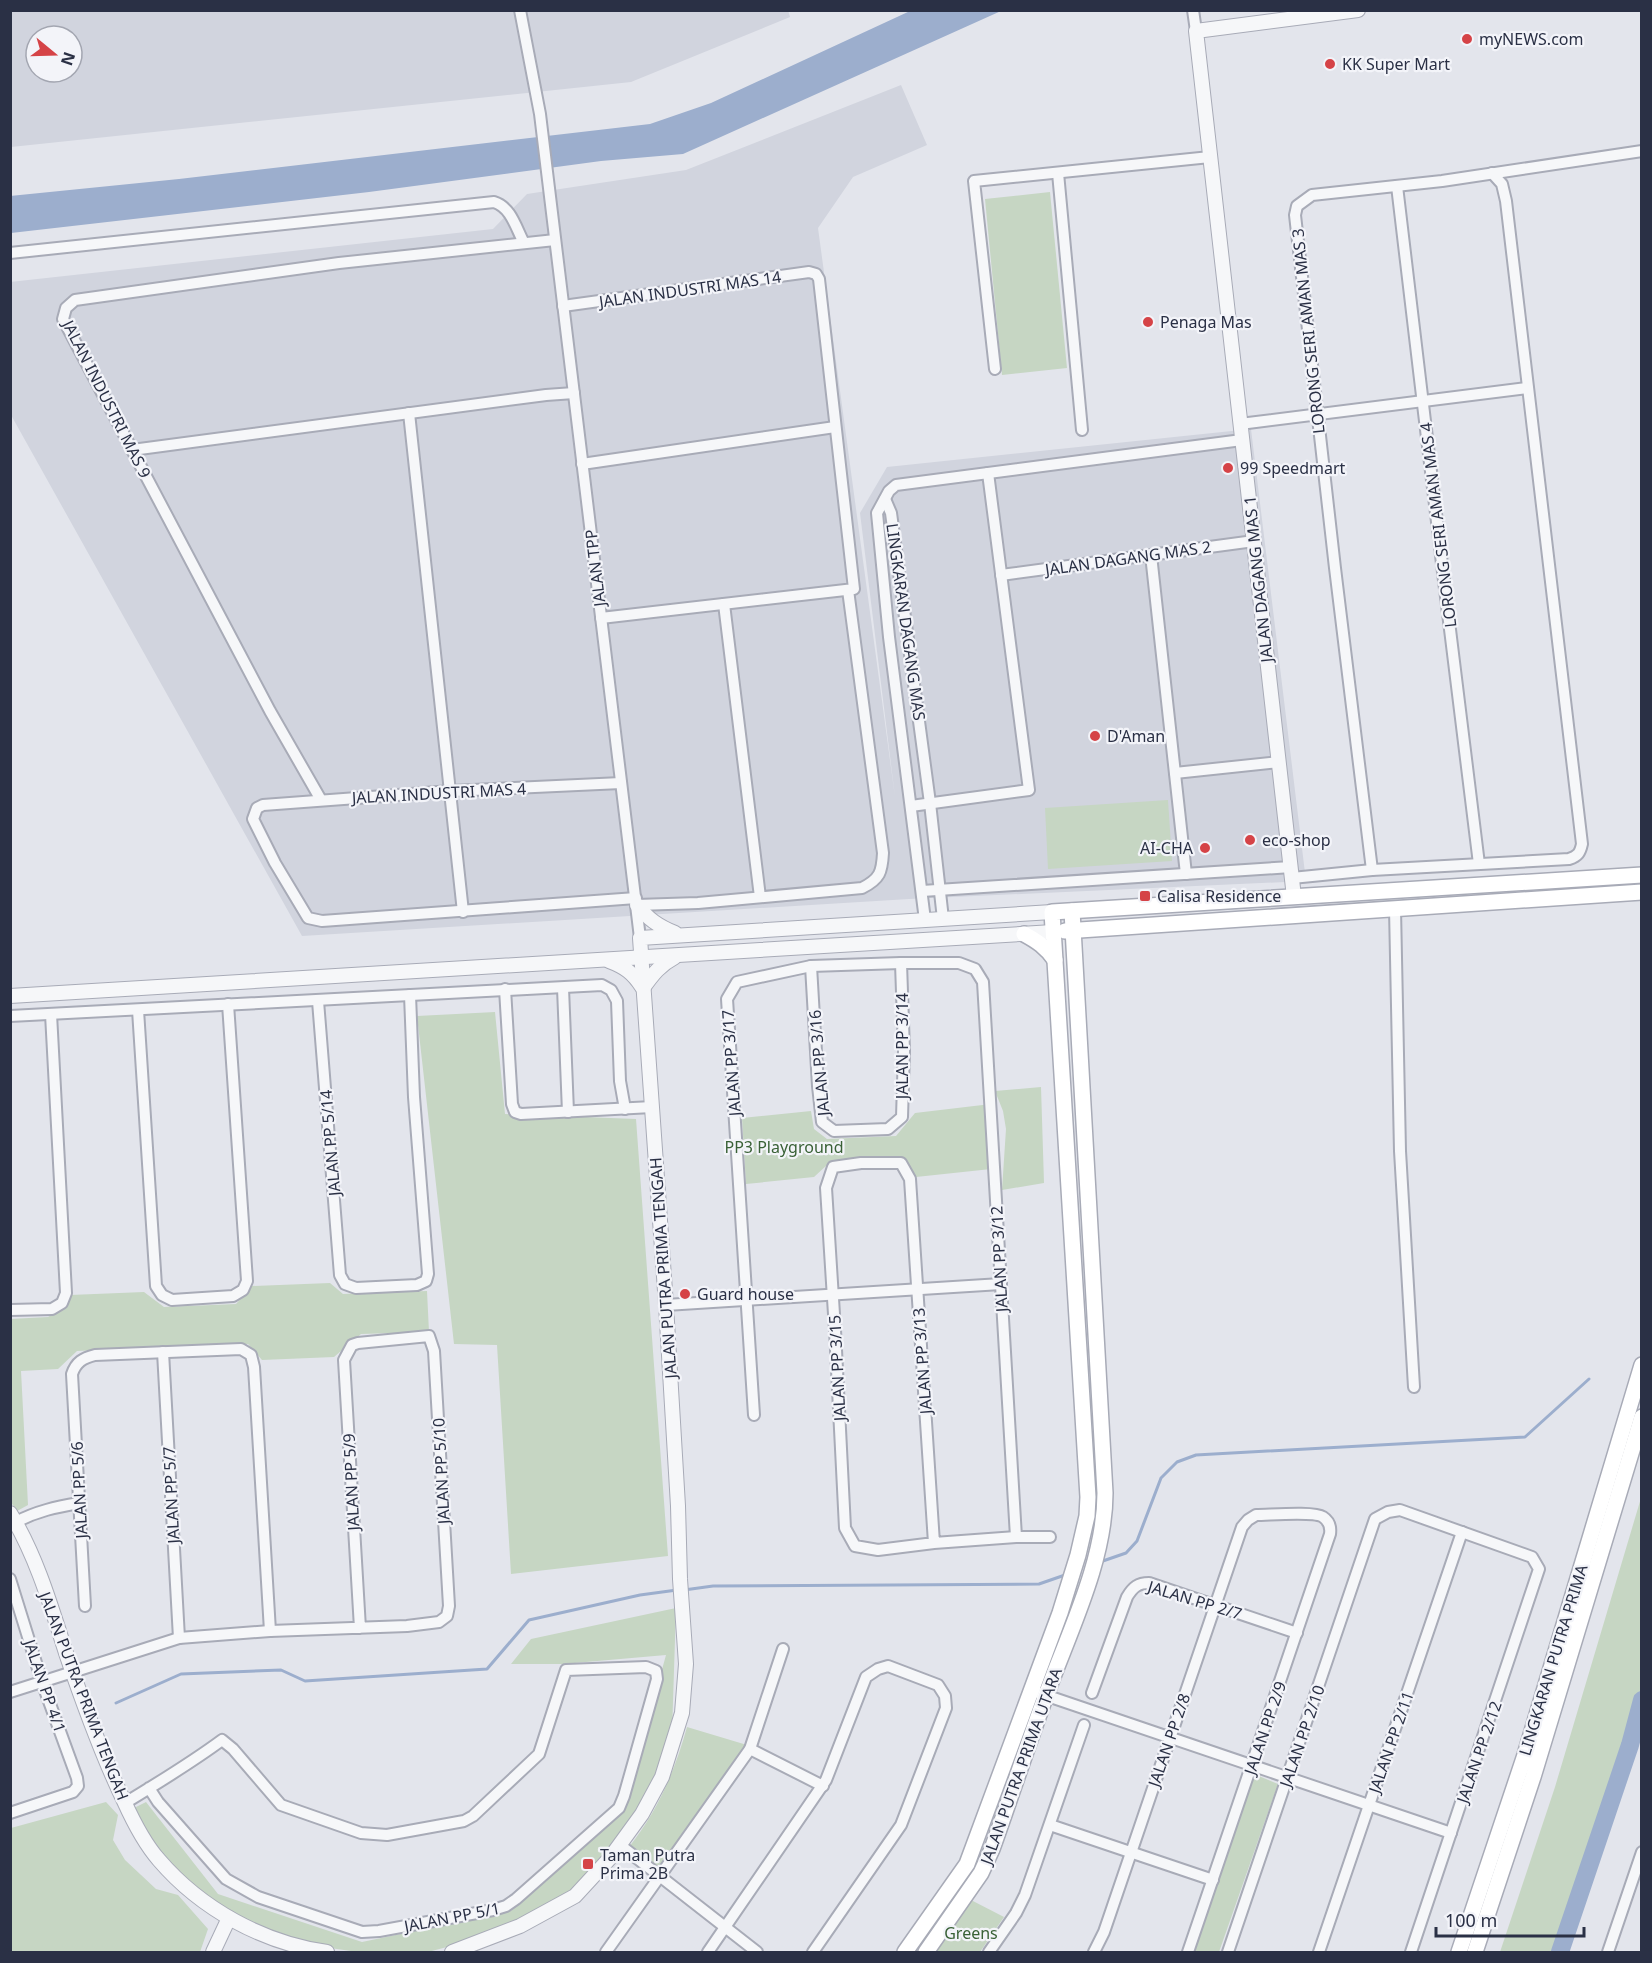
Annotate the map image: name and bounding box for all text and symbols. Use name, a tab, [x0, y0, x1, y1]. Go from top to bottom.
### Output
north arrow	[24, 24, 84, 84]
place label: myNEWS.com	[1479, 28, 1583, 50]
marker: myNEWS.com	[1460, 32, 1474, 46]
text: N	[56, 49, 81, 69]
place label: KK Super Mart	[1342, 53, 1450, 75]
marker: KK Super Mart	[1323, 57, 1337, 71]
street label: LORONG SERI AMAN MAS 3	[1286, 227, 1330, 435]
street label: JALAN INDUSTRI MAS 14	[596, 265, 782, 313]
place label: Penaga Mas	[1160, 311, 1252, 333]
street label: JALAN INDUSTRI MAS 9	[57, 314, 156, 482]
marker: Penaga Mas	[1141, 315, 1155, 329]
street label: LORONG SERI AMAN MAS 4	[1415, 421, 1461, 629]
place label: 99 Speedmart	[1240, 457, 1346, 479]
marker: 99 Speedmart	[1221, 461, 1235, 475]
street label: JALAN DAGANG MAS 1	[1238, 495, 1278, 665]
street label: LINGKARAN DAGANG MAS	[881, 522, 931, 722]
street label: JALAN TPP	[579, 528, 611, 610]
street label: JALAN DAGANG MAS 2	[1042, 535, 1212, 581]
place label: D'Aman	[1107, 725, 1165, 747]
marker: D'Aman	[1088, 729, 1102, 743]
street label: JALAN INDUSTRI MAS 4	[349, 777, 527, 809]
place label: eco-shop	[1262, 829, 1331, 851]
marker: eco-shop	[1243, 833, 1257, 847]
place label: AI-CHA	[1140, 837, 1194, 859]
marker: AI-CHA	[1198, 841, 1212, 855]
place label: Calisa Residence	[1157, 885, 1281, 907]
marker: Calisa Residence	[1138, 889, 1152, 903]
street label: JALAN PP 3/14	[891, 993, 913, 1101]
street label: JALAN PP 3/17	[716, 1009, 746, 1119]
street label: JALAN PP 3/16	[803, 1009, 835, 1119]
street label: JALAN PP 5/14	[314, 1089, 346, 1199]
park label: PP3 Playground	[724, 1136, 844, 1158]
street label: JALAN PUTRA PRIMA TENGAH	[644, 1157, 682, 1381]
street label: JALAN PP 3/12	[985, 1205, 1013, 1315]
place label: Guard house	[697, 1283, 794, 1305]
marker: Guard house	[678, 1287, 692, 1301]
street label: JALAN PP 3/13	[907, 1307, 937, 1417]
street label: JALAN PP 3/15	[823, 1314, 851, 1424]
street label: JALAN PP 5/10	[427, 1417, 455, 1527]
street label: JALAN PP 5/9	[337, 1433, 365, 1533]
street label: JALAN PP 5/6	[65, 1441, 93, 1541]
street label: JALAN PP 5/7	[157, 1446, 185, 1546]
street label: LINGKARAN PUTRA PRIMA	[1513, 1561, 1593, 1758]
street label: JALAN PP 2/7	[1143, 1575, 1245, 1625]
street label: JALAN PUTRA PRIMA TENGAH	[33, 1587, 134, 1803]
street label: JALAN PP 4/1	[18, 1635, 71, 1736]
street label: JALAN PUTRA PRIMA UTARA	[974, 1664, 1067, 1869]
street label: JALAN PP 2/9	[1238, 1678, 1291, 1779]
street label: JALAN PP 2/10	[1274, 1682, 1330, 1792]
street label: JALAN PP 2/11	[1363, 1688, 1419, 1798]
street label: JALAN PP 2/8	[1142, 1690, 1195, 1791]
street label: JALAN PP 2/12	[1451, 1698, 1507, 1808]
place label: Taman Putra Prima 2B	[600, 1844, 695, 1884]
marker: Taman Putra Prima 2B	[581, 1857, 595, 1871]
street label: JALAN PP 5/1	[400, 1897, 502, 1937]
scale bar	[1436, 1900, 1584, 1938]
text: 100 m	[1445, 1908, 1497, 1932]
park label: Greens	[944, 1922, 998, 1944]

